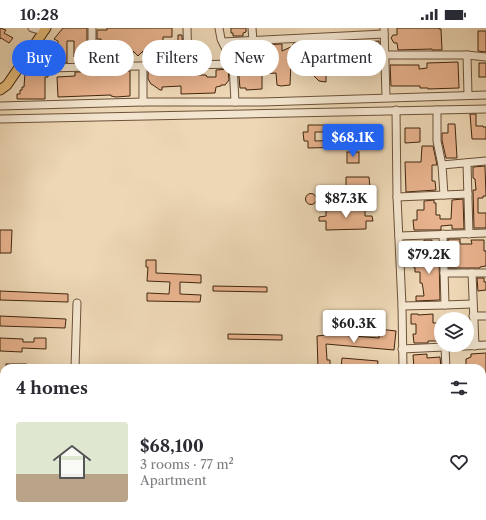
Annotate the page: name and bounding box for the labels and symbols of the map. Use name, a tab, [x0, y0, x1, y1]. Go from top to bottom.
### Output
pin: $68.1K	[320, 124, 386, 158]
pin: $87.3K	[313, 185, 379, 219]
pin: $79.2K	[396, 241, 462, 275]
pin: $60.3K	[321, 310, 387, 344]

